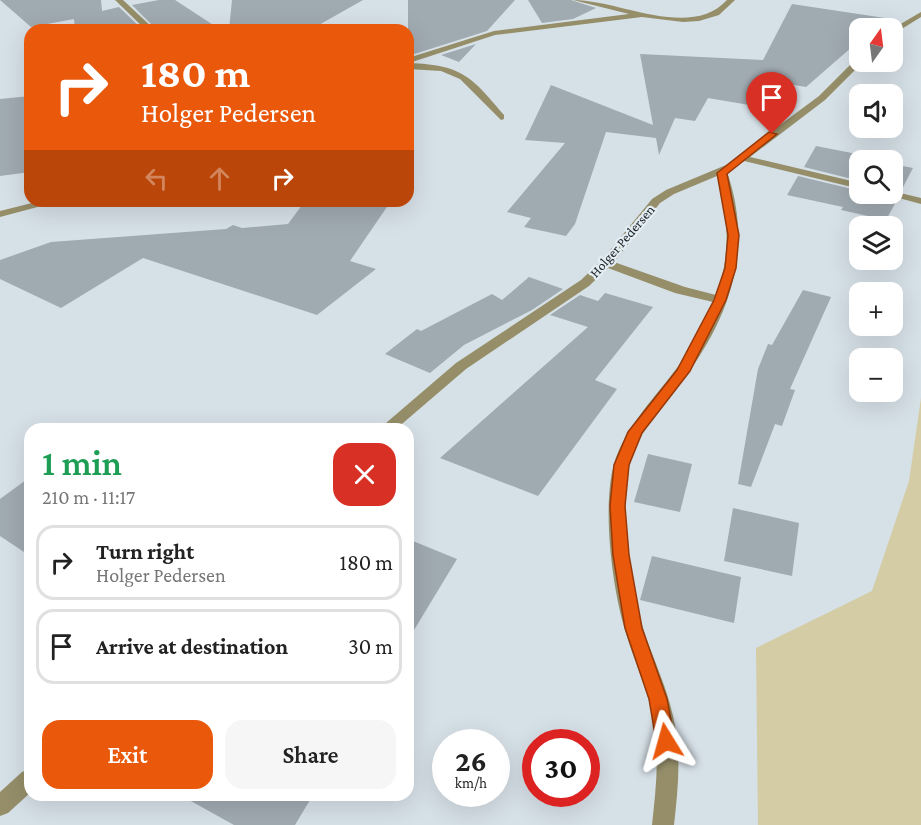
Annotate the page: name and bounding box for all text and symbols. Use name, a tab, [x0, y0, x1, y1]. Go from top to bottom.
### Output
north arrow	[849, 18, 903, 72]
map controls	[849, 18, 903, 402]
icon: right	[42, 48, 120, 126]
text: 180 m	[141, 49, 250, 96]
pin	[746, 72, 797, 134]
icon: arrive	[755, 81, 788, 114]
button: sound	[849, 84, 903, 138]
text: Holger Pedersen	[141, 98, 316, 128]
button: search	[849, 150, 903, 204]
icon: left	[140, 162, 173, 195]
icon: ahead	[203, 162, 236, 195]
icon: right	[266, 162, 299, 195]
street label: Holger Pedersen	[586, 201, 658, 280]
button: layers	[849, 216, 903, 270]
button: +	[849, 282, 903, 336]
button: −	[849, 348, 903, 402]
text: 1 min	[42, 443, 122, 483]
button: close	[333, 443, 396, 506]
text: 210 m · 11:17	[42, 486, 135, 508]
text: Turn right	[96, 539, 194, 564]
icon: right	[45, 546, 78, 579]
text: 180 m	[340, 550, 393, 575]
text: Holger Pedersen	[96, 564, 226, 586]
icon: arrive	[45, 630, 78, 663]
text: Arrive at destination	[96, 634, 288, 659]
text: 30 m	[348, 634, 393, 659]
position arrow	[634, 709, 698, 773]
button: Exit	[42, 720, 213, 789]
button: Share	[225, 720, 396, 789]
speed limit sign: 30	[522, 729, 600, 807]
text: 26	[455, 744, 487, 777]
text: km/h	[455, 775, 487, 791]

